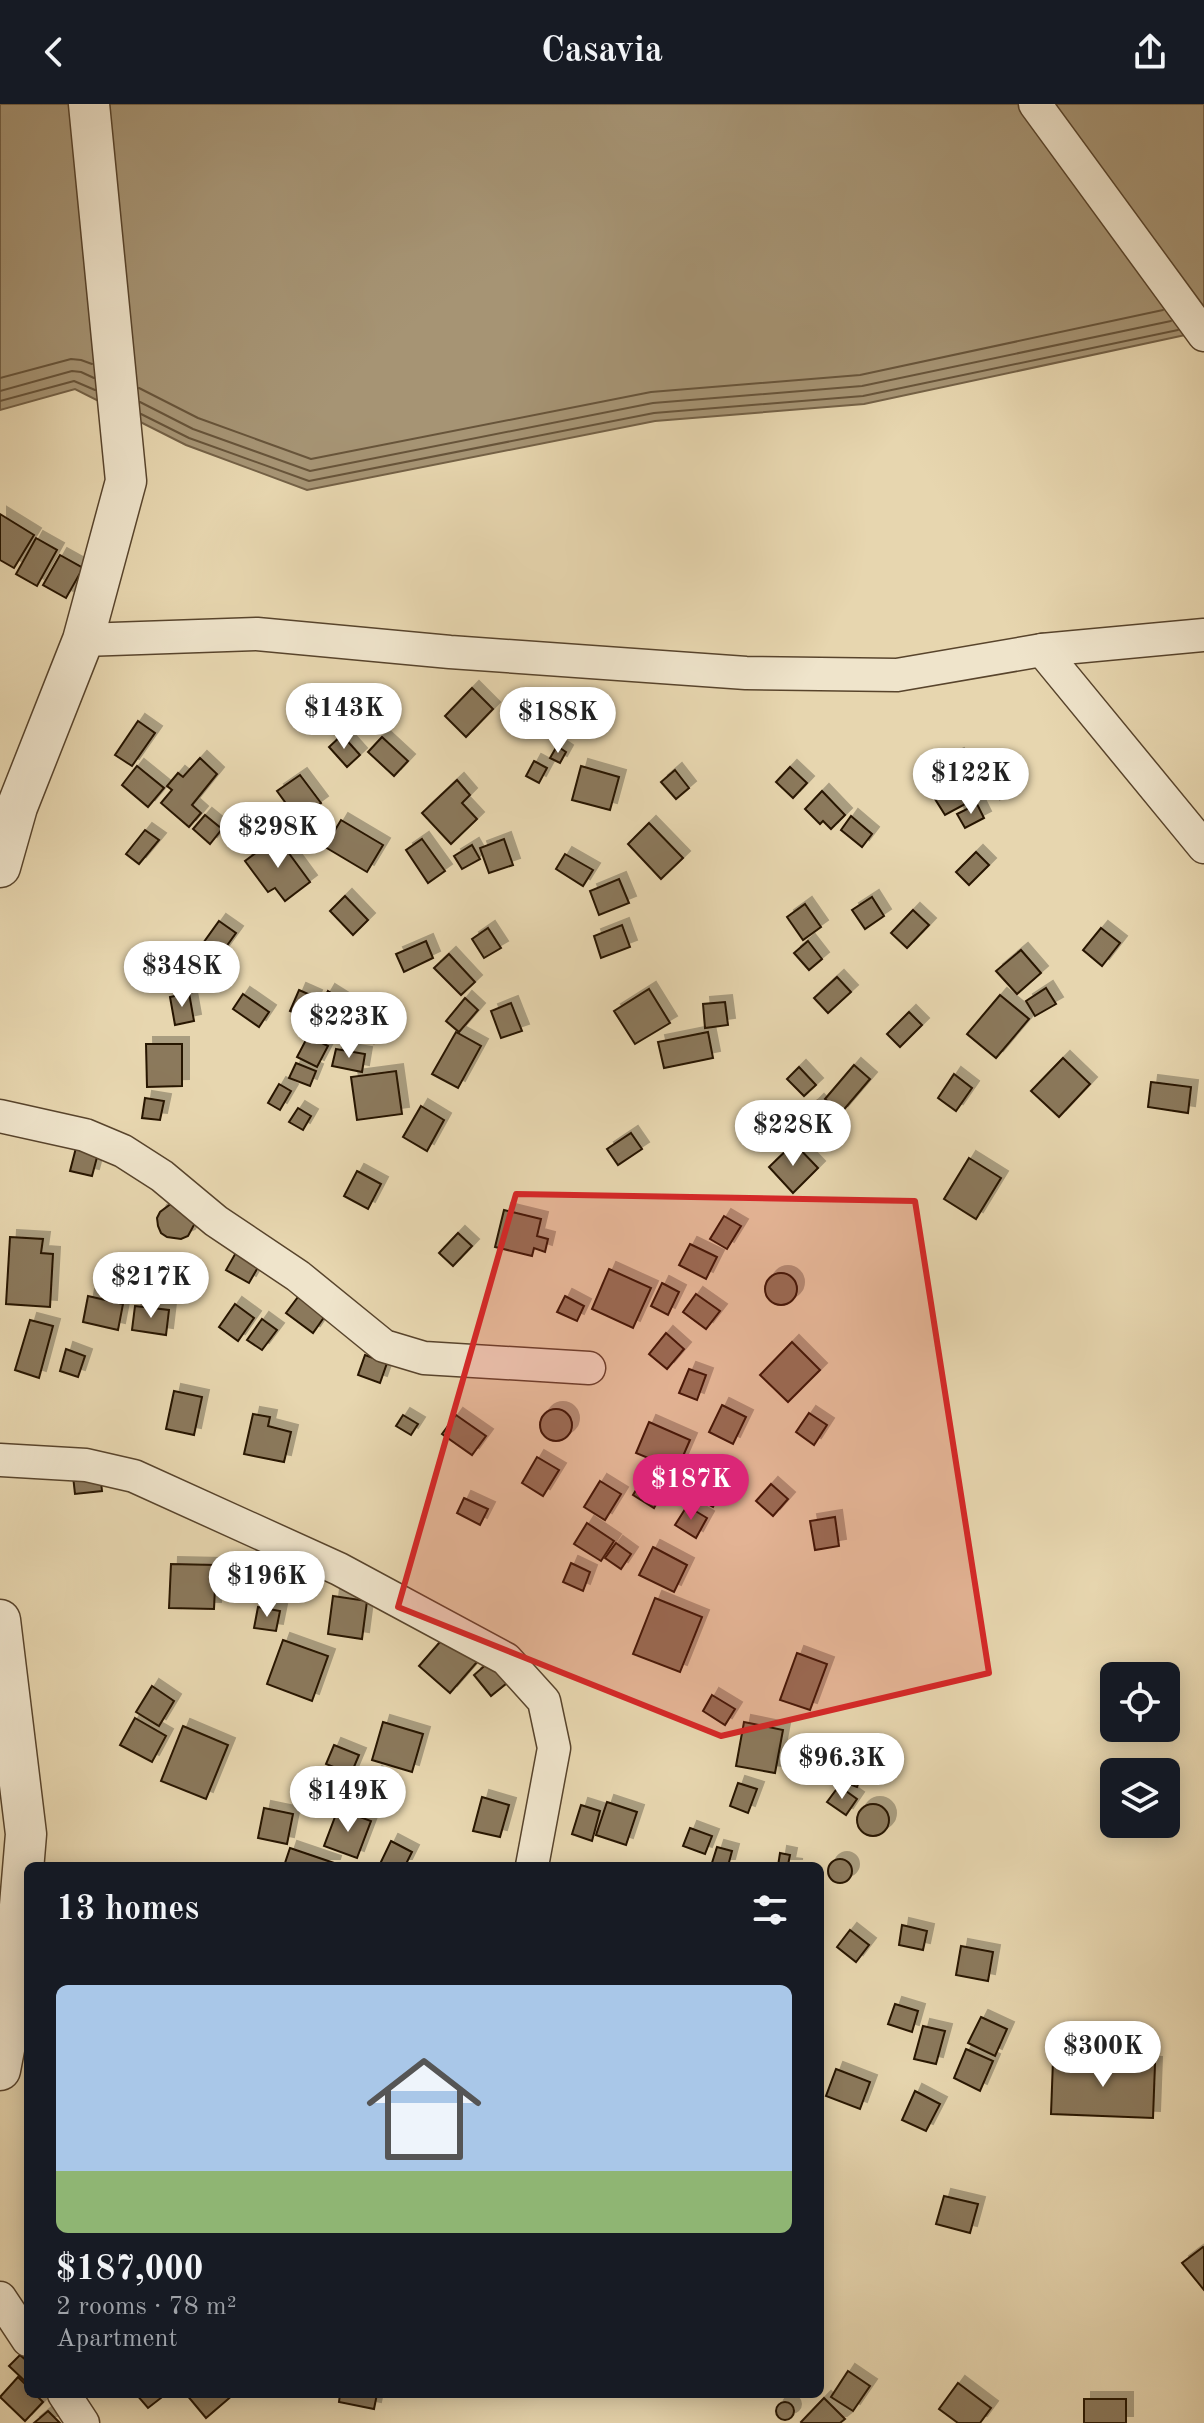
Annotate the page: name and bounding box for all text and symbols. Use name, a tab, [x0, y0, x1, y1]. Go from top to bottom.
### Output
icon: back	[32, 30, 76, 74]
icon: share	[1128, 30, 1172, 74]
text: Casavia	[541, 34, 663, 70]
pin: $143K	[288, 683, 400, 751]
pin: $188K	[502, 687, 614, 755]
text: $143K	[304, 696, 384, 722]
text: $188K	[518, 700, 598, 726]
pin: $122K	[915, 748, 1027, 816]
text: $122K	[931, 761, 1011, 787]
pin: $298K	[222, 802, 334, 870]
text: $298K	[238, 815, 318, 841]
pin: $348K	[126, 941, 238, 1009]
text: $348K	[142, 954, 222, 980]
pin: $223K	[293, 992, 405, 1060]
text: $223K	[309, 1005, 389, 1031]
pin: $228K	[737, 1100, 849, 1168]
text: $228K	[753, 1113, 833, 1139]
pin: $217K	[95, 1252, 207, 1320]
text: $217K	[111, 1265, 191, 1291]
pin: $187K	[635, 1454, 747, 1522]
text: $187K	[651, 1467, 731, 1493]
pin: $196K	[211, 1551, 323, 1619]
text: $196K	[227, 1564, 307, 1590]
map controls	[1100, 1662, 1180, 1838]
button: locate	[1100, 1662, 1180, 1742]
pin: $96.3K	[777, 1733, 907, 1801]
text: $96.3K	[798, 1746, 886, 1772]
button: layers	[1100, 1758, 1180, 1838]
pin: $149K	[292, 1766, 404, 1834]
text: $149K	[308, 1779, 388, 1805]
icon: filters	[748, 1888, 792, 1932]
text: 13 homes	[56, 1893, 199, 1927]
pin: $300K	[1047, 2021, 1159, 2089]
text: $300K	[1063, 2034, 1143, 2060]
icon: home	[352, 2037, 496, 2181]
text: $187,000	[56, 2253, 204, 2287]
text: 2 rooms · 78 m²	[56, 2294, 237, 2320]
text: Apartment	[56, 2326, 178, 2352]

